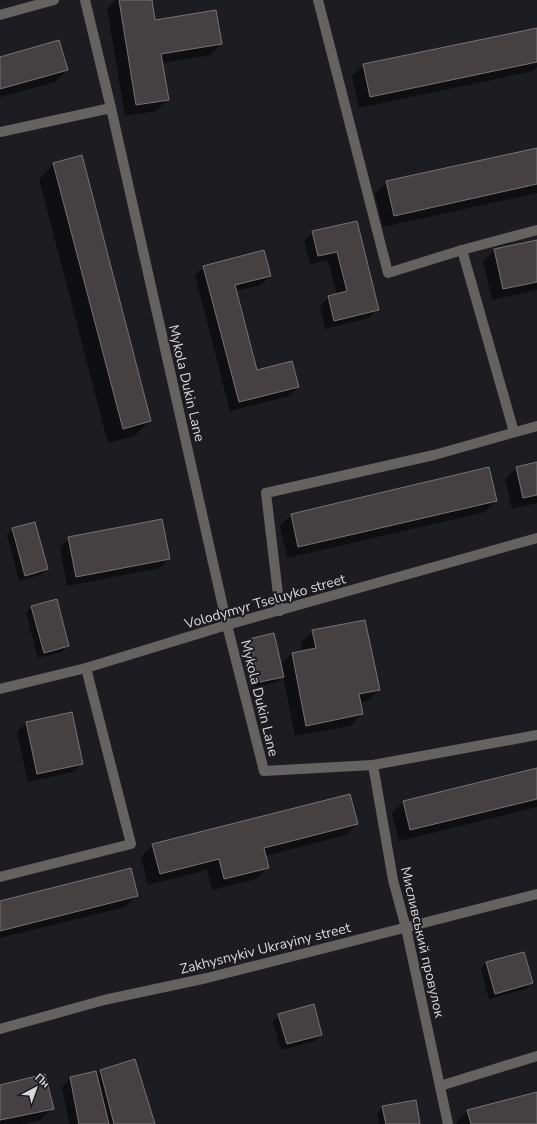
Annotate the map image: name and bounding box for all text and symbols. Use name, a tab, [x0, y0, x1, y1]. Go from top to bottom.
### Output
street label: Mykola Dukin Lane	[164, 323, 209, 443]
street label: Volodymyr Tseluyko street	[181, 569, 348, 634]
street label: Mykola Dukin Lane	[236, 638, 283, 758]
street label: Мисливський провулок	[396, 865, 449, 1020]
street label: Zakhysnykiv Ukrayiny street	[178, 918, 353, 979]
north arrow	[16, 1068, 56, 1108]
text: Пн	[32, 1070, 53, 1091]

